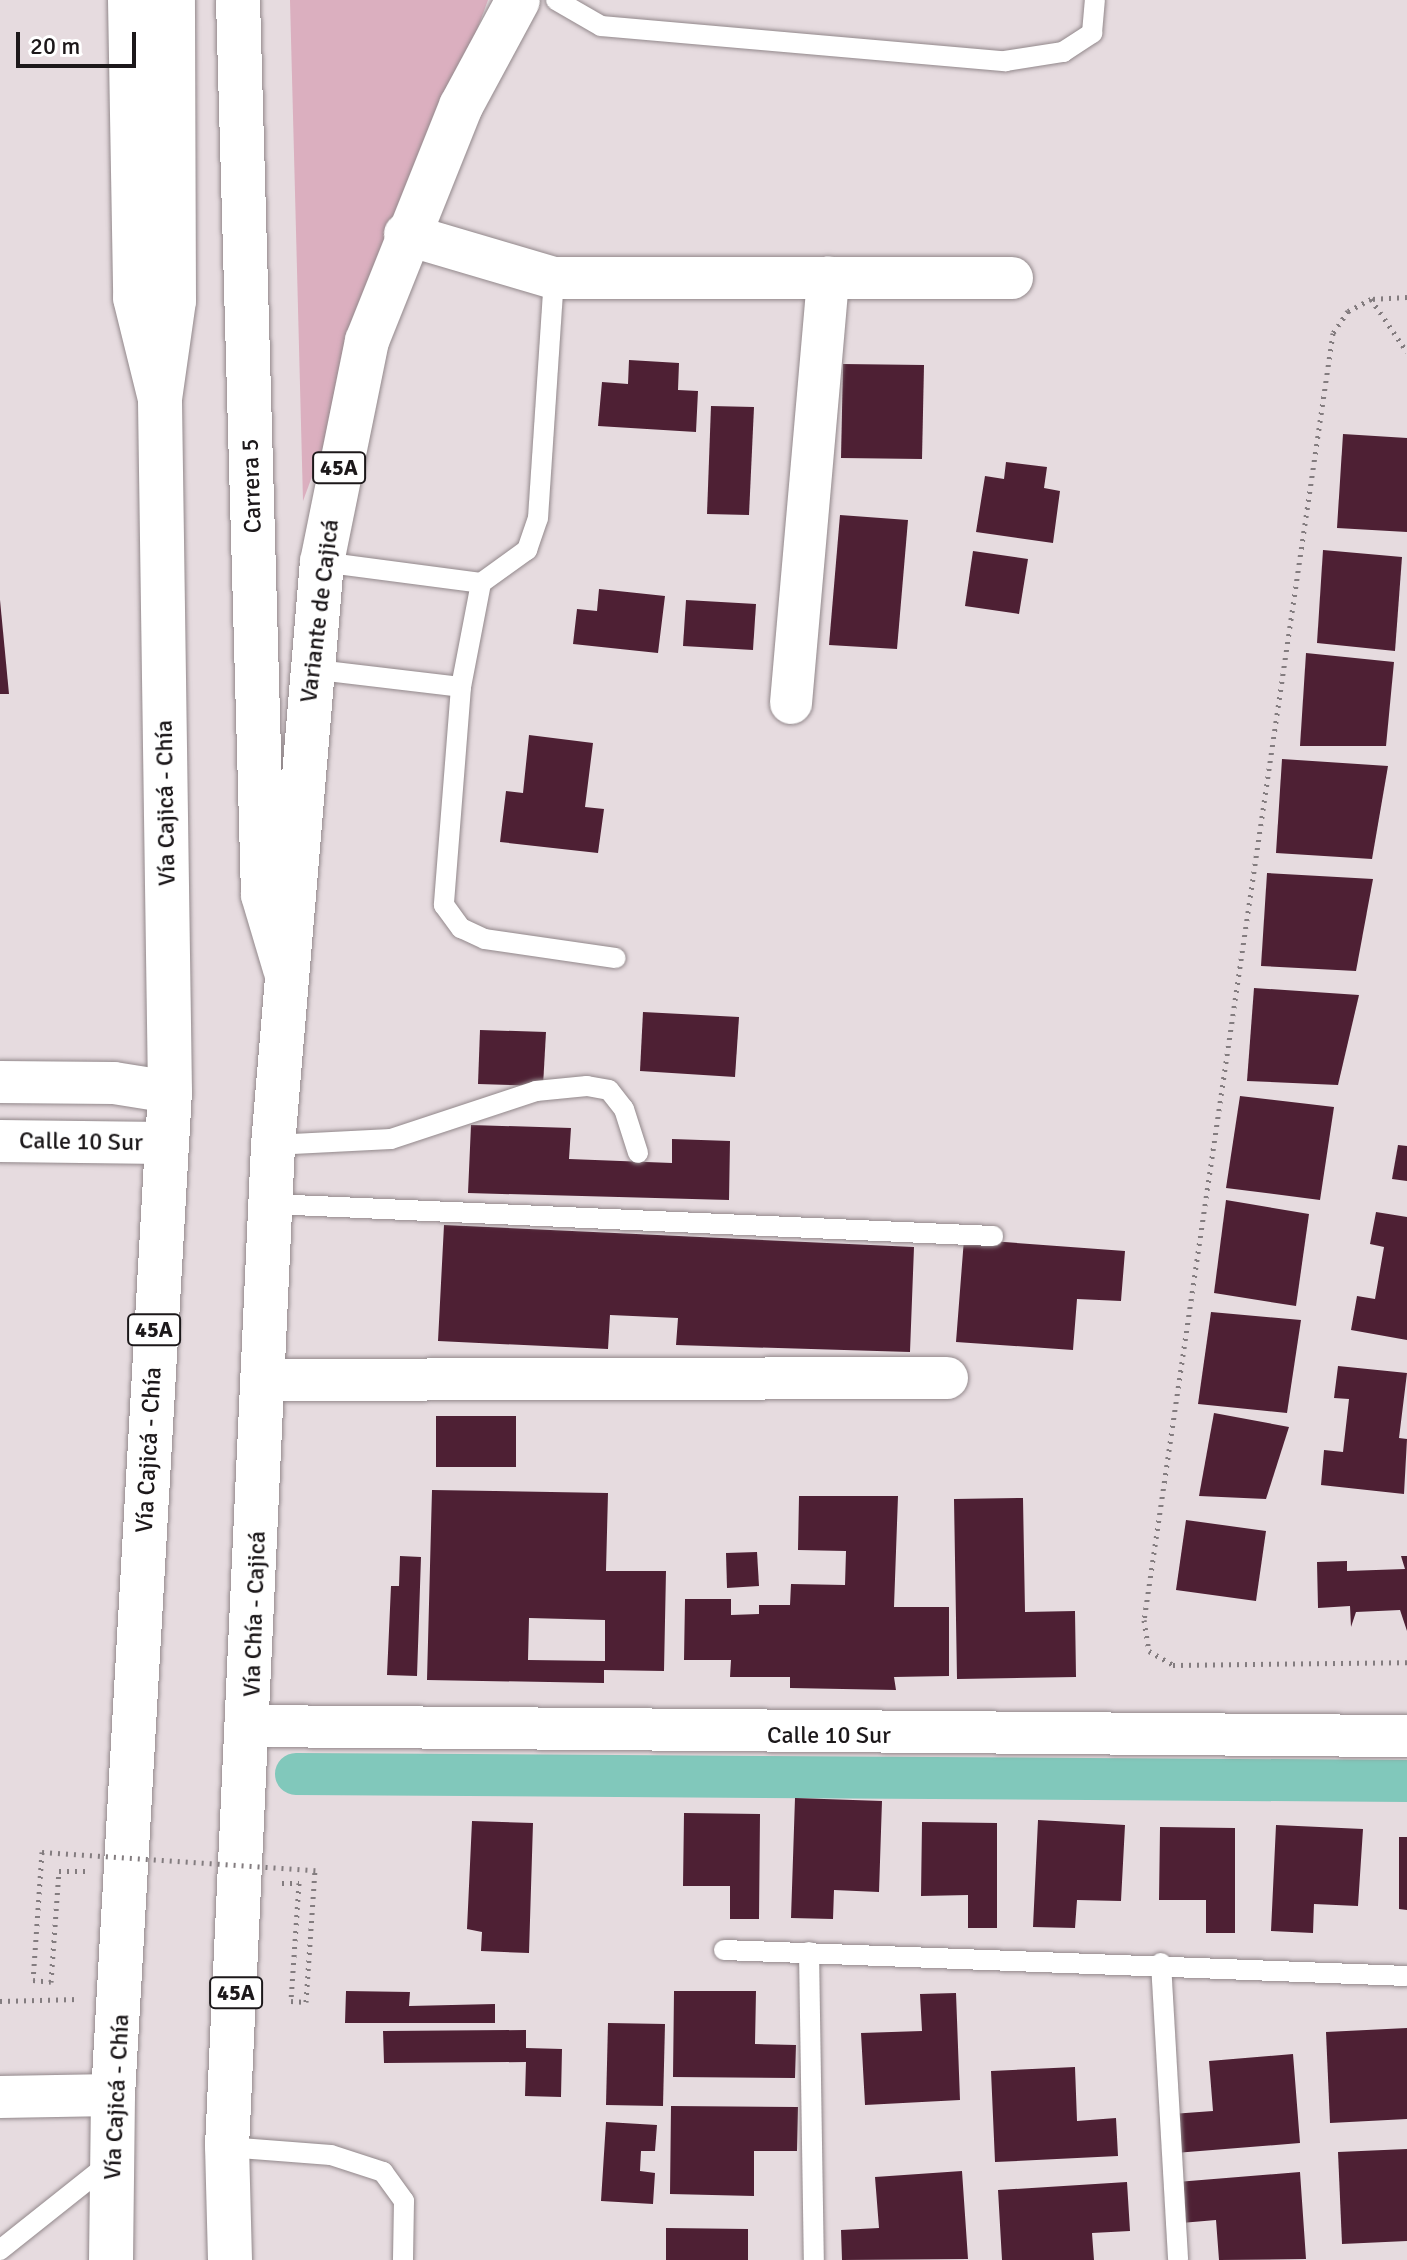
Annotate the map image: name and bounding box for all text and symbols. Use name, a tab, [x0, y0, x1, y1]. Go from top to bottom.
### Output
scale bar	[20, 16, 140, 66]
text: 20 m	[30, 31, 80, 61]
street label: Carrera 5	[236, 438, 268, 534]
road number: 45A	[311, 450, 367, 486]
street label: Variante de Cajicá	[294, 518, 346, 704]
street label: Vía Cajicá - Chía	[150, 720, 182, 886]
street label: Calle 10 Sur	[19, 1127, 143, 1157]
road number: 45A	[126, 1312, 182, 1348]
street label: Vía Cajicá - Chía	[130, 1366, 168, 1534]
street label: Vía Chía - Cajicá	[238, 1530, 272, 1698]
street label: Calle 10 Sur	[767, 1722, 891, 1750]
road number: 45A	[208, 1975, 264, 2011]
street label: Vía Cajicá - Chía	[98, 2013, 136, 2181]

